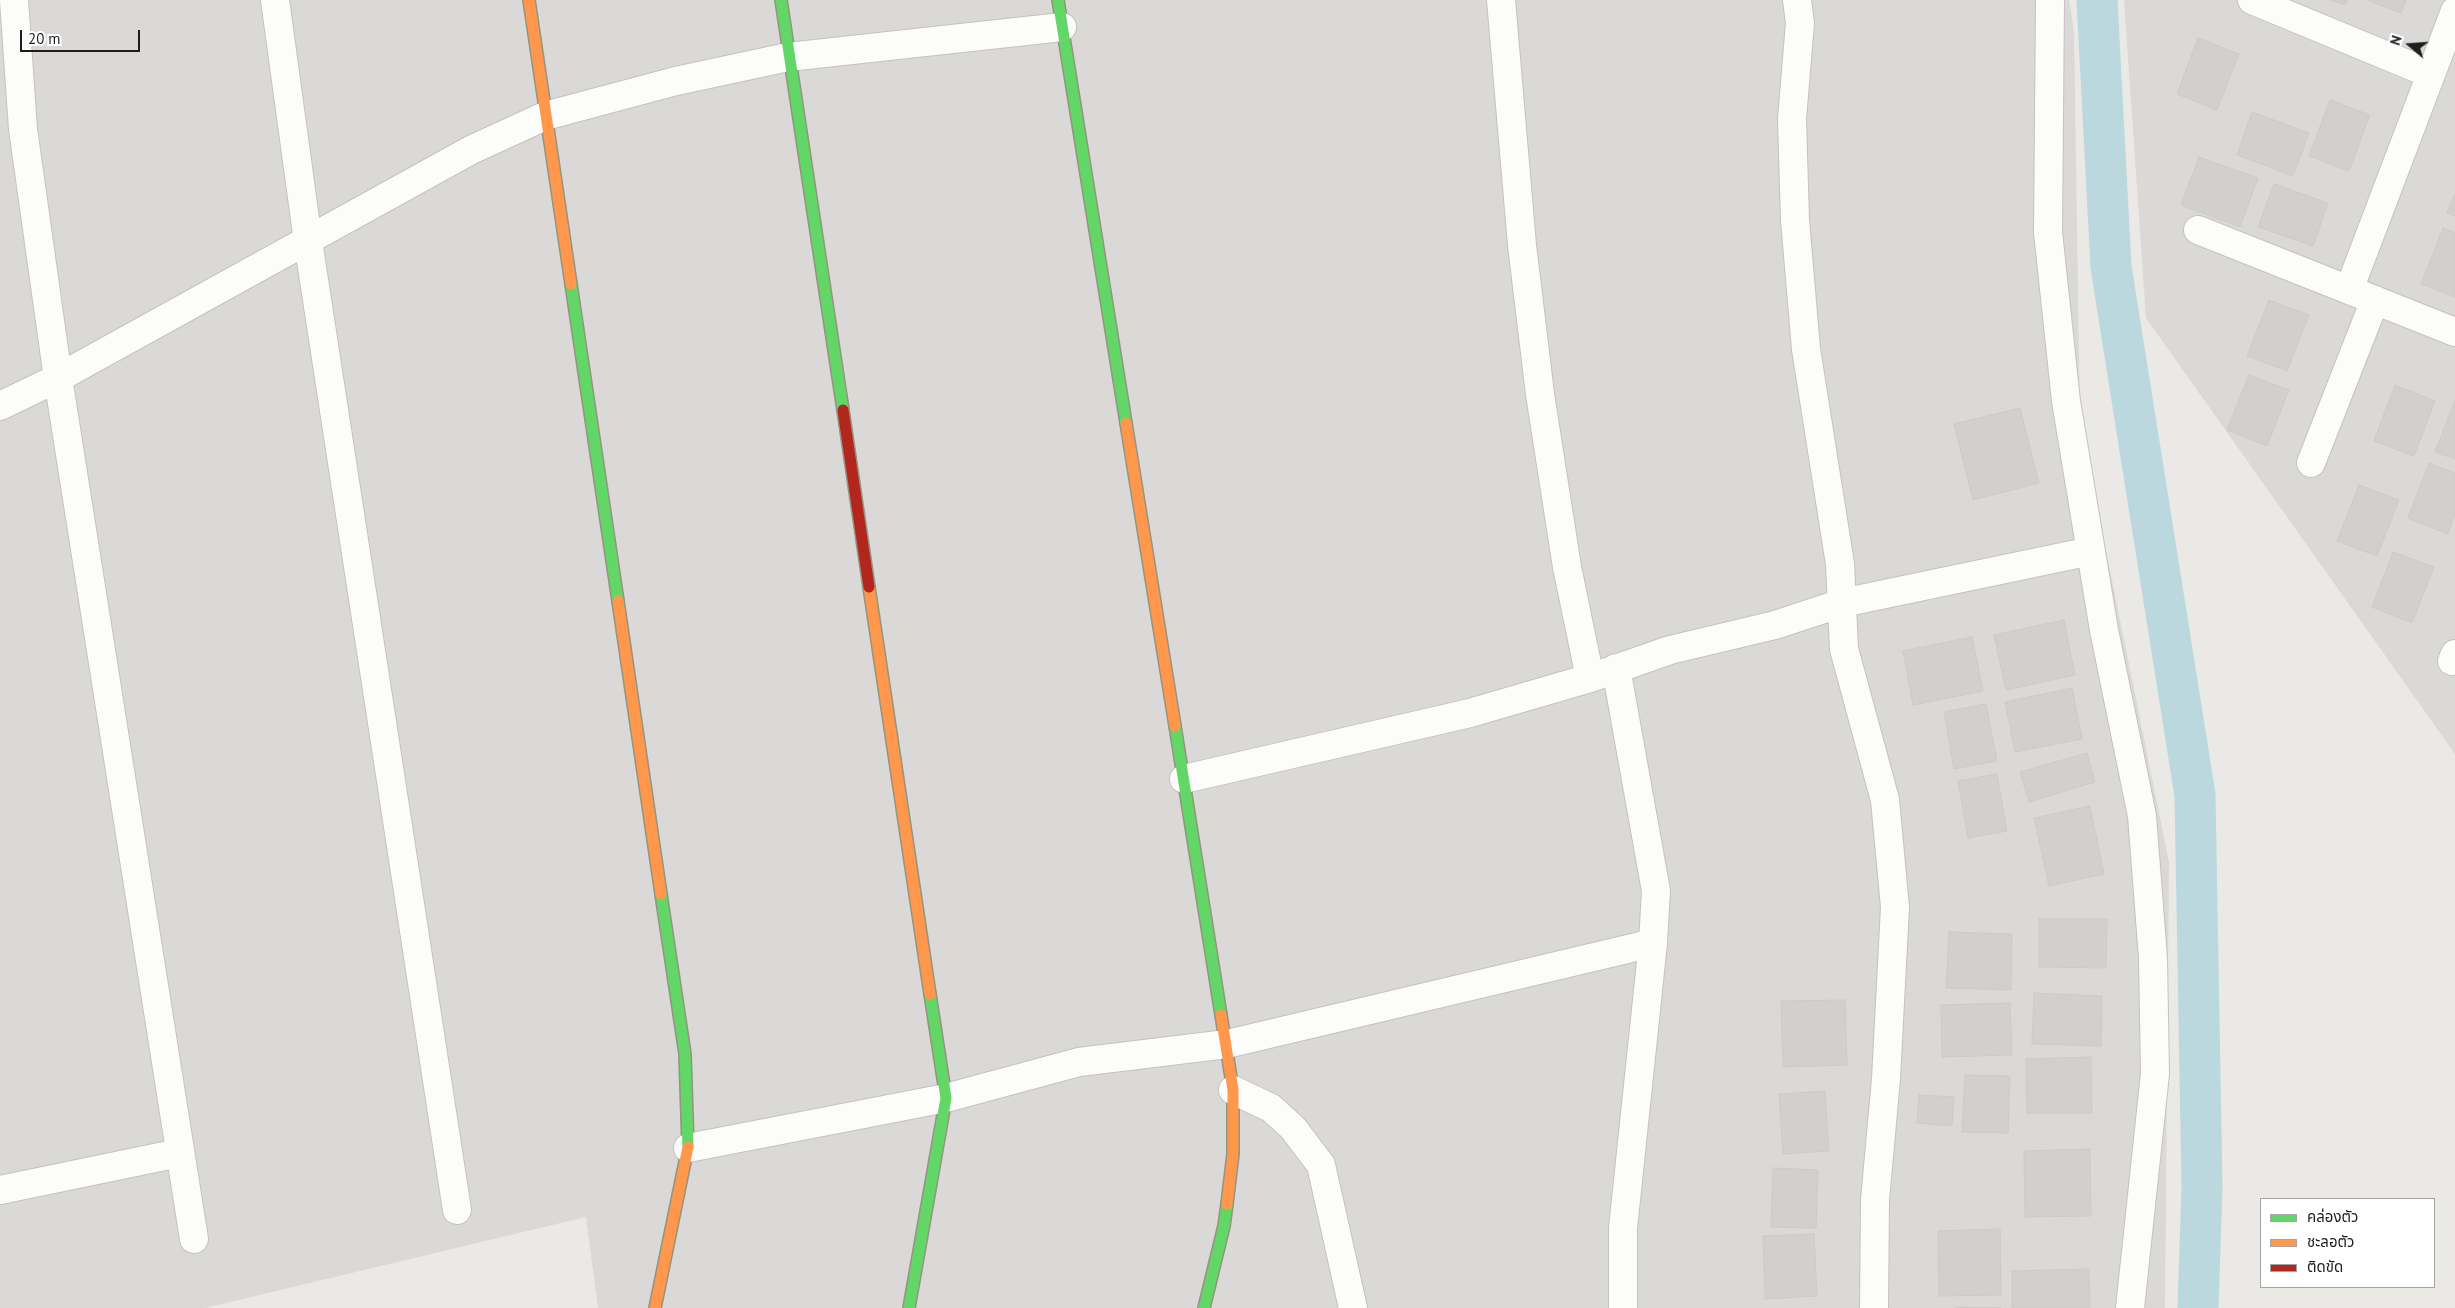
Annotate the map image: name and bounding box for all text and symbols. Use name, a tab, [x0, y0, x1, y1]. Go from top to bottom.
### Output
scale bar	[22, 20, 142, 52]
north arrow	[2385, 20, 2435, 70]
text: 20 m	[28, 29, 61, 48]
text: N	[2386, 33, 2406, 48]
legend	[2260, 1198, 2435, 1288]
text: คล่องตัว	[2307, 1207, 2358, 1226]
text: ชะลอตัว	[2307, 1232, 2354, 1251]
text: ติดขัด	[2307, 1257, 2343, 1276]

